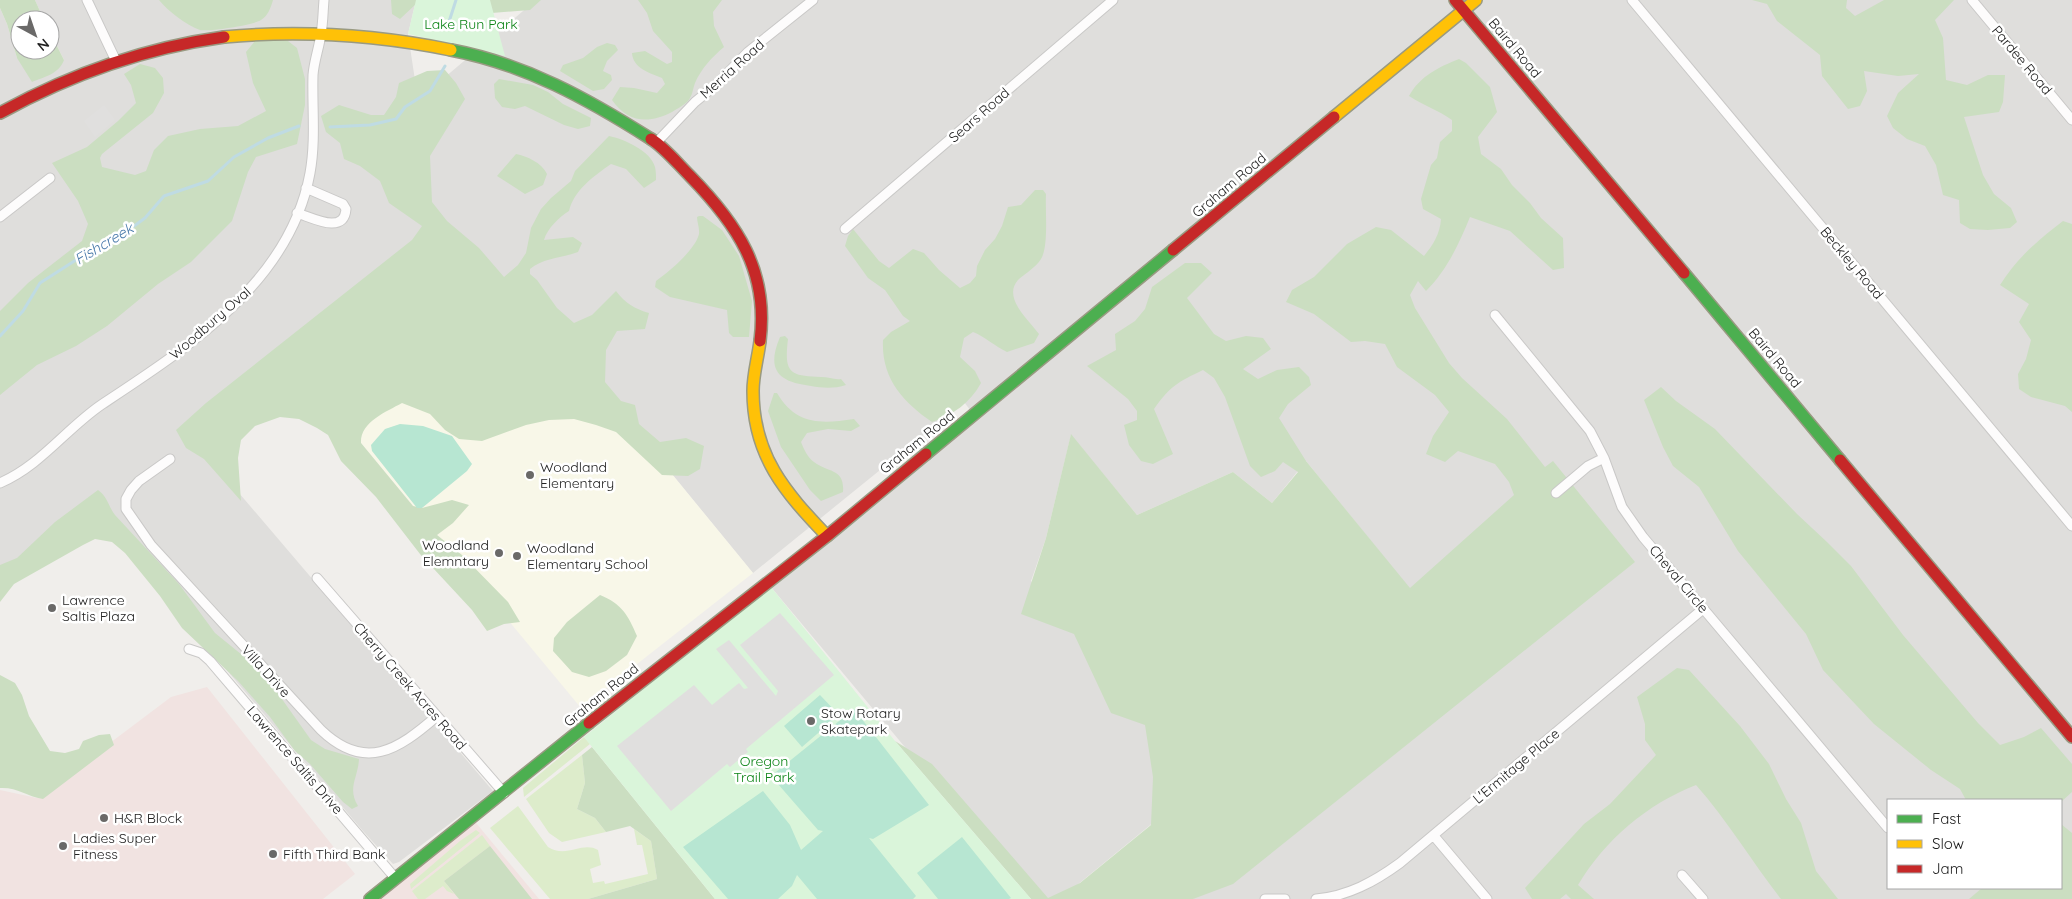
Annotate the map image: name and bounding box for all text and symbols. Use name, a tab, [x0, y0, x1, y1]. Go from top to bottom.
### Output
north arrow	[10, 10, 60, 60]
street label: Baird Road	[1485, 14, 1545, 82]
park label: Lake Run Park	[424, 15, 518, 33]
street label: Pardee Road	[1988, 22, 2056, 98]
text: N	[34, 35, 53, 55]
street label: Merria Road	[696, 35, 768, 103]
street label: Sears Road	[945, 84, 1013, 146]
street label: Graham Road	[1188, 149, 1270, 221]
water label: Fishcreek	[71, 218, 138, 269]
street label: Beckley Road	[1816, 223, 1888, 303]
street label: Woodbury Oval	[166, 283, 254, 363]
street label: Baird Road	[1745, 324, 1805, 392]
street label: Graham Road	[876, 406, 958, 478]
place label: Woodland Elementary	[540, 458, 614, 492]
marker: Woodland Elementary	[524, 469, 536, 481]
place label: Woodland Elemntary	[422, 536, 489, 570]
place label: Woodland Elementary School	[527, 539, 648, 573]
street label: Cheval Circle	[1645, 541, 1713, 617]
marker: Woodland Elemntary	[493, 547, 505, 559]
marker: Woodland Elementary School	[511, 550, 523, 562]
place label: Lawrence Saltis Plaza	[62, 591, 135, 625]
marker: Lawrence Saltis Plaza	[46, 602, 58, 614]
street label: Cherry Creek Acres Road	[350, 618, 470, 754]
street label: Villa Drive	[238, 641, 294, 701]
street label: Graham Road	[560, 659, 642, 731]
street label: Lawrence Saltis Drive	[243, 702, 347, 818]
place label: Stow Rotary Skatepark	[821, 704, 901, 738]
marker: Stow Rotary Skatepark	[805, 715, 817, 727]
street label: L'Ermitage Place	[1469, 724, 1563, 808]
park label: Oregon Trail Park	[734, 752, 795, 786]
legend	[1887, 799, 2062, 889]
place label: H&R Block	[114, 809, 182, 827]
text: Fast	[1932, 809, 1961, 828]
marker: H&R Block	[98, 812, 110, 824]
place label: Ladies Super Fitness	[73, 829, 157, 863]
text: Slow	[1932, 834, 1964, 853]
marker: Ladies Super Fitness	[57, 840, 69, 852]
place label: Fifth Third Bank	[283, 845, 386, 863]
marker: Fifth Third Bank	[267, 848, 279, 860]
text: Jam	[1932, 859, 1963, 878]

